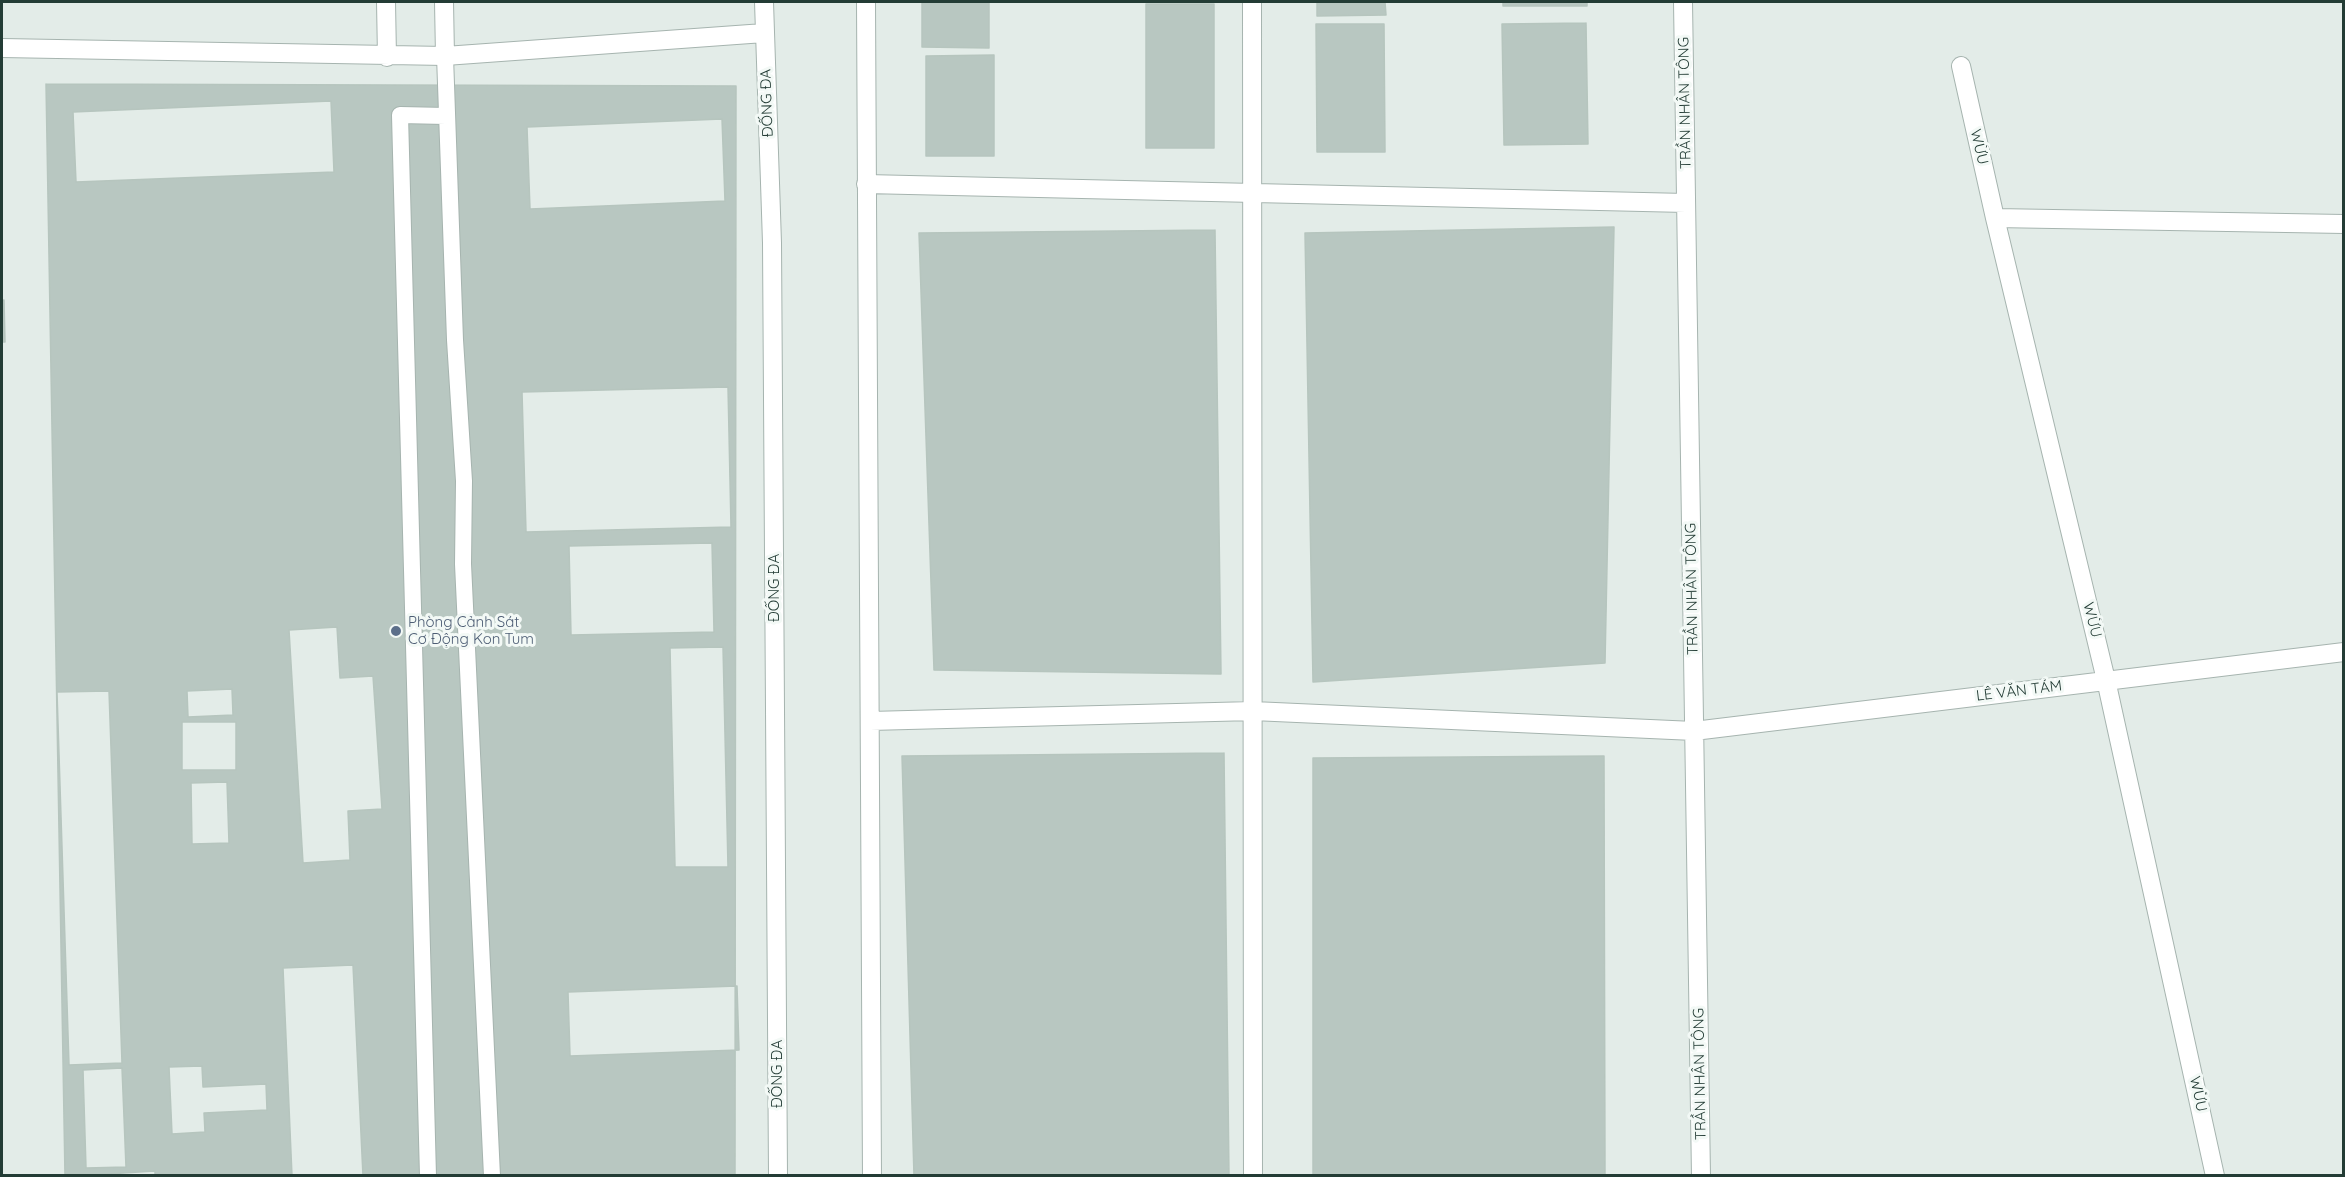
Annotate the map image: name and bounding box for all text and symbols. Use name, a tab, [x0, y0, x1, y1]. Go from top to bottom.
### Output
street label: TRẦN NHÂN TÔNG	[1675, 37, 1695, 169]
street label: ĐỐNG ĐA	[757, 69, 777, 137]
street label: WỪU	[1966, 127, 1992, 167]
street label: TRẦN NHÂN TÔNG	[1682, 523, 1702, 655]
street label: ĐỐNG ĐA	[765, 554, 783, 622]
street label: WỪU	[2079, 600, 2105, 640]
place label: Phòng Cảnh Sát Cơ Động Kon Tum	[408, 613, 534, 648]
marker: Phòng Cảnh Sát Cơ Động Kon Tum	[389, 624, 403, 638]
street label: LÊ VĂN TÁM	[1975, 677, 2063, 705]
street label: TRẦN NHÂN TÔNG	[1690, 1008, 1710, 1140]
street label: ĐỐNG ĐA	[768, 1040, 786, 1108]
street label: WỪU	[2185, 1075, 2211, 1113]

